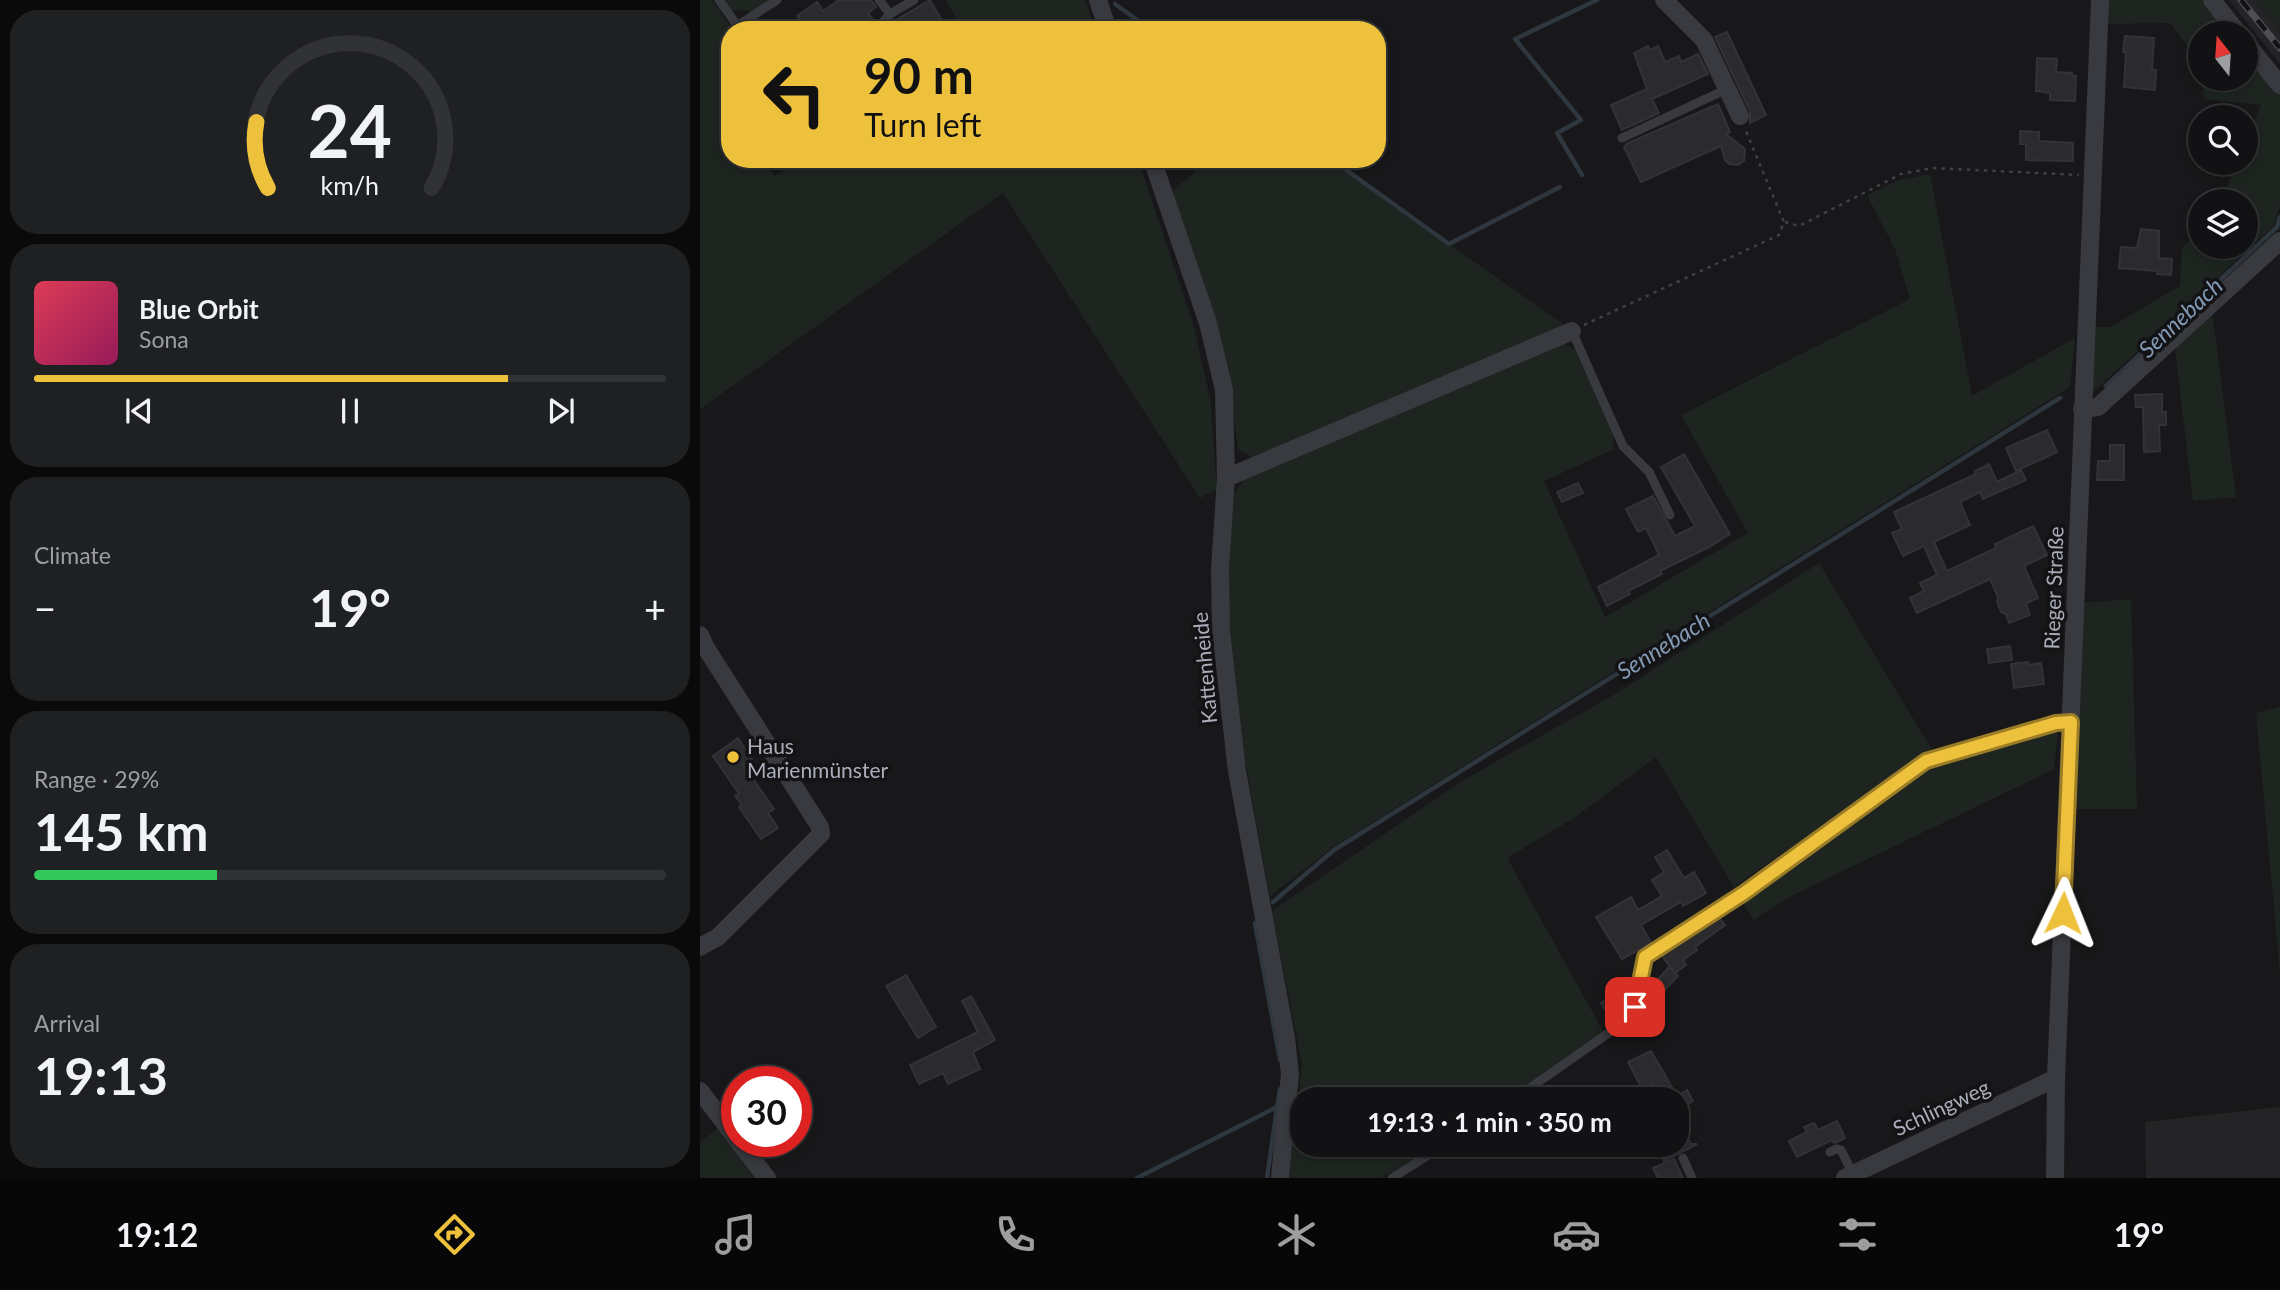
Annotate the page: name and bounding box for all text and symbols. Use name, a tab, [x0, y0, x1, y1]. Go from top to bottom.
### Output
north arrow	[2188, 21, 2258, 91]
map controls	[2188, 21, 2258, 259]
text: 90 m	[864, 46, 974, 104]
icon: left	[749, 49, 840, 140]
text: 24	[308, 86, 392, 174]
text: Turn left	[864, 105, 981, 144]
button: search	[2188, 105, 2258, 175]
text: km/h	[321, 170, 379, 200]
button: layers	[2188, 189, 2258, 259]
water label: Sennebach	[2132, 271, 2228, 363]
text: Blue Orbit	[139, 293, 259, 325]
text: Sona	[139, 325, 189, 353]
icon: previous	[120, 392, 158, 430]
icon: pause	[331, 392, 369, 430]
icon: next	[542, 392, 580, 430]
street label: Rieger Straße	[2038, 526, 2068, 650]
text: Climate	[34, 541, 111, 569]
text: 19°	[309, 576, 391, 638]
text: −	[34, 585, 56, 631]
text: +	[644, 585, 666, 631]
water label: Sennebach	[1611, 605, 1715, 685]
street label: Kattenheide	[1187, 611, 1221, 725]
place label: Haus Marienmünster	[747, 733, 888, 782]
marker: Haus Marienmünster	[725, 749, 741, 765]
text: Range · 29%	[34, 765, 159, 793]
text: 145 km	[34, 800, 208, 862]
position arrow	[2026, 876, 2100, 950]
pin	[1605, 977, 1665, 1037]
icon: arrive	[1616, 988, 1654, 1026]
text: Arrival	[34, 1009, 100, 1037]
text: 19:13	[34, 1044, 168, 1106]
speed limit sign: 30	[721, 1066, 812, 1157]
street label: Schlingweg	[1889, 1074, 1994, 1140]
text: 19:13 · 1 min · 350 m	[1367, 1106, 1612, 1138]
icon: directions	[430, 1210, 479, 1259]
icon: music	[711, 1210, 760, 1259]
icon: phone	[991, 1210, 1040, 1259]
icon: climate	[1272, 1210, 1321, 1259]
icon: car	[1552, 1210, 1601, 1259]
icon: filters	[1833, 1210, 1882, 1259]
text: 19:12	[116, 1215, 198, 1254]
text: 19°	[2114, 1215, 2164, 1254]

